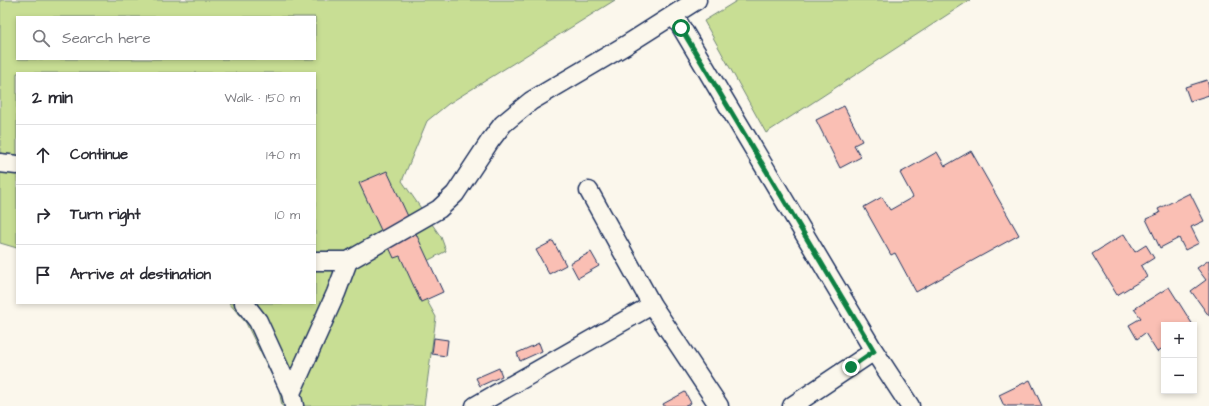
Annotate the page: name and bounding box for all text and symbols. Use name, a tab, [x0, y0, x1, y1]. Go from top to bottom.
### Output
search box	[16, 16, 316, 60]
route start	[672, 19, 690, 37]
icon: search	[30, 27, 52, 49]
text: Search here	[62, 28, 151, 49]
text: 2 min	[32, 86, 73, 110]
text: Walk · 150 m	[225, 89, 300, 107]
icon: ahead	[32, 144, 54, 166]
text: Continue	[70, 144, 128, 165]
text: 140 m	[266, 146, 300, 164]
icon: right	[32, 204, 54, 226]
text: Turn right	[70, 204, 141, 225]
text: 10 m	[275, 206, 300, 224]
icon: arrive	[32, 264, 54, 286]
text: Arrive at destination	[70, 264, 211, 285]
map controls	[1161, 322, 1197, 394]
button: +	[1161, 322, 1197, 358]
route end	[842, 358, 860, 376]
button: −	[1161, 358, 1197, 394]

